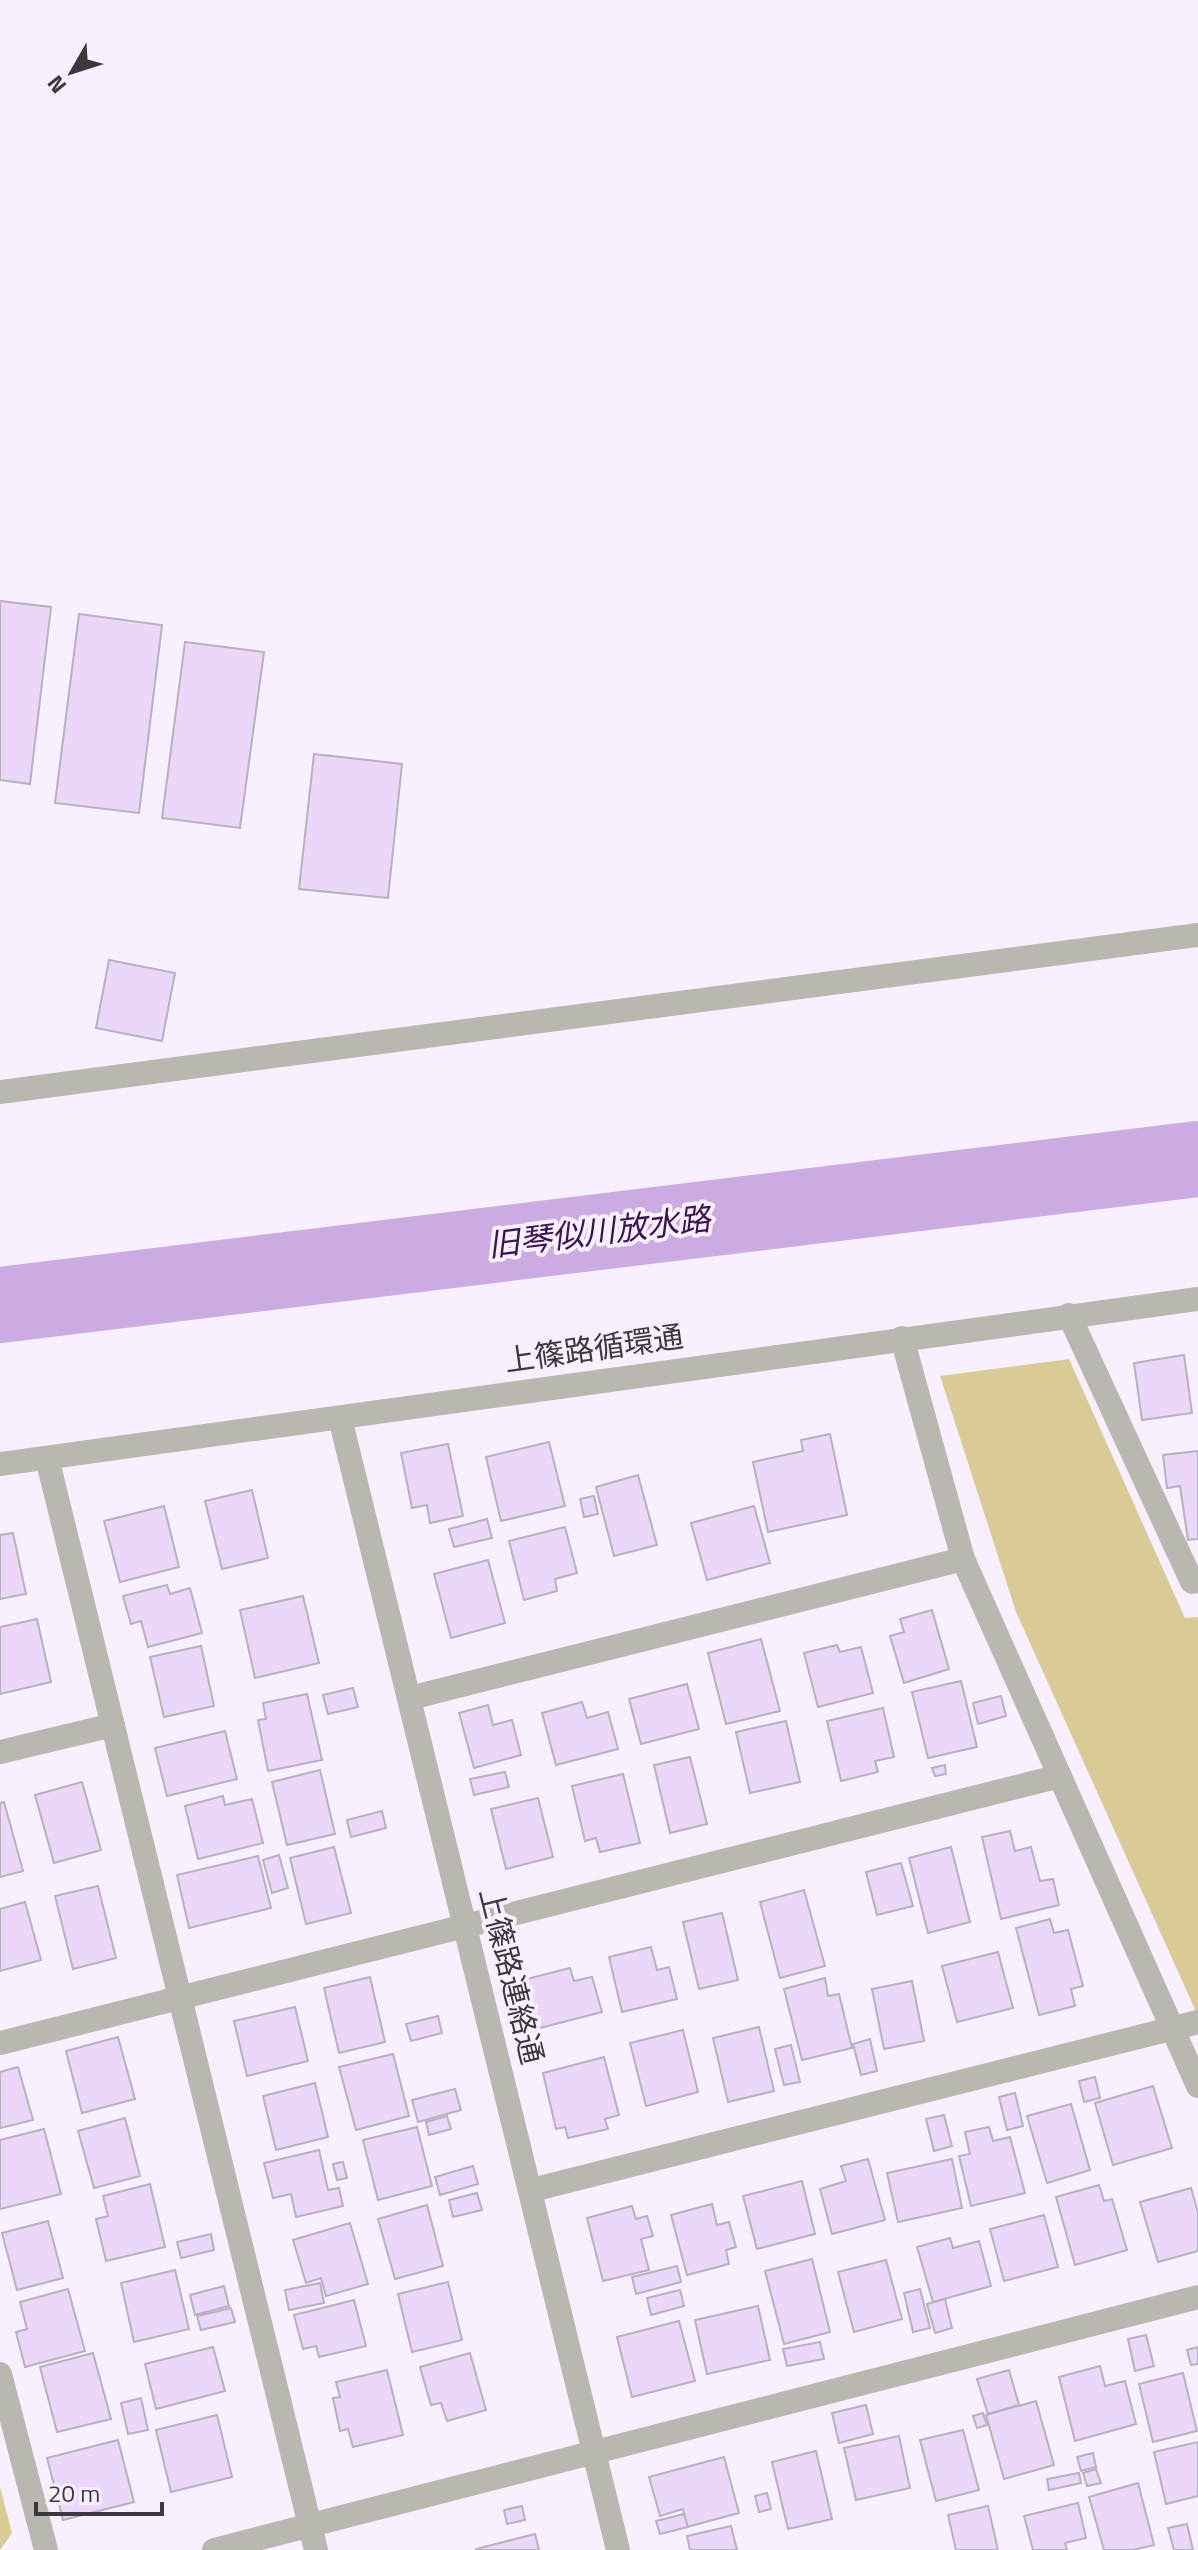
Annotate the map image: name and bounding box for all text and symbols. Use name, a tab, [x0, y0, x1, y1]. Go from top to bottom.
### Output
north arrow	[32, 32, 112, 112]
text: N	[38, 68, 74, 101]
water label: 旧琴似川放水路	[485, 1193, 716, 1268]
street label: 上篠路循環通	[502, 1313, 686, 1383]
street label: 上篠路連絡通	[468, 1883, 556, 2069]
scale bar	[36, 2466, 162, 2516]
text: 20 m	[48, 2475, 100, 2511]

